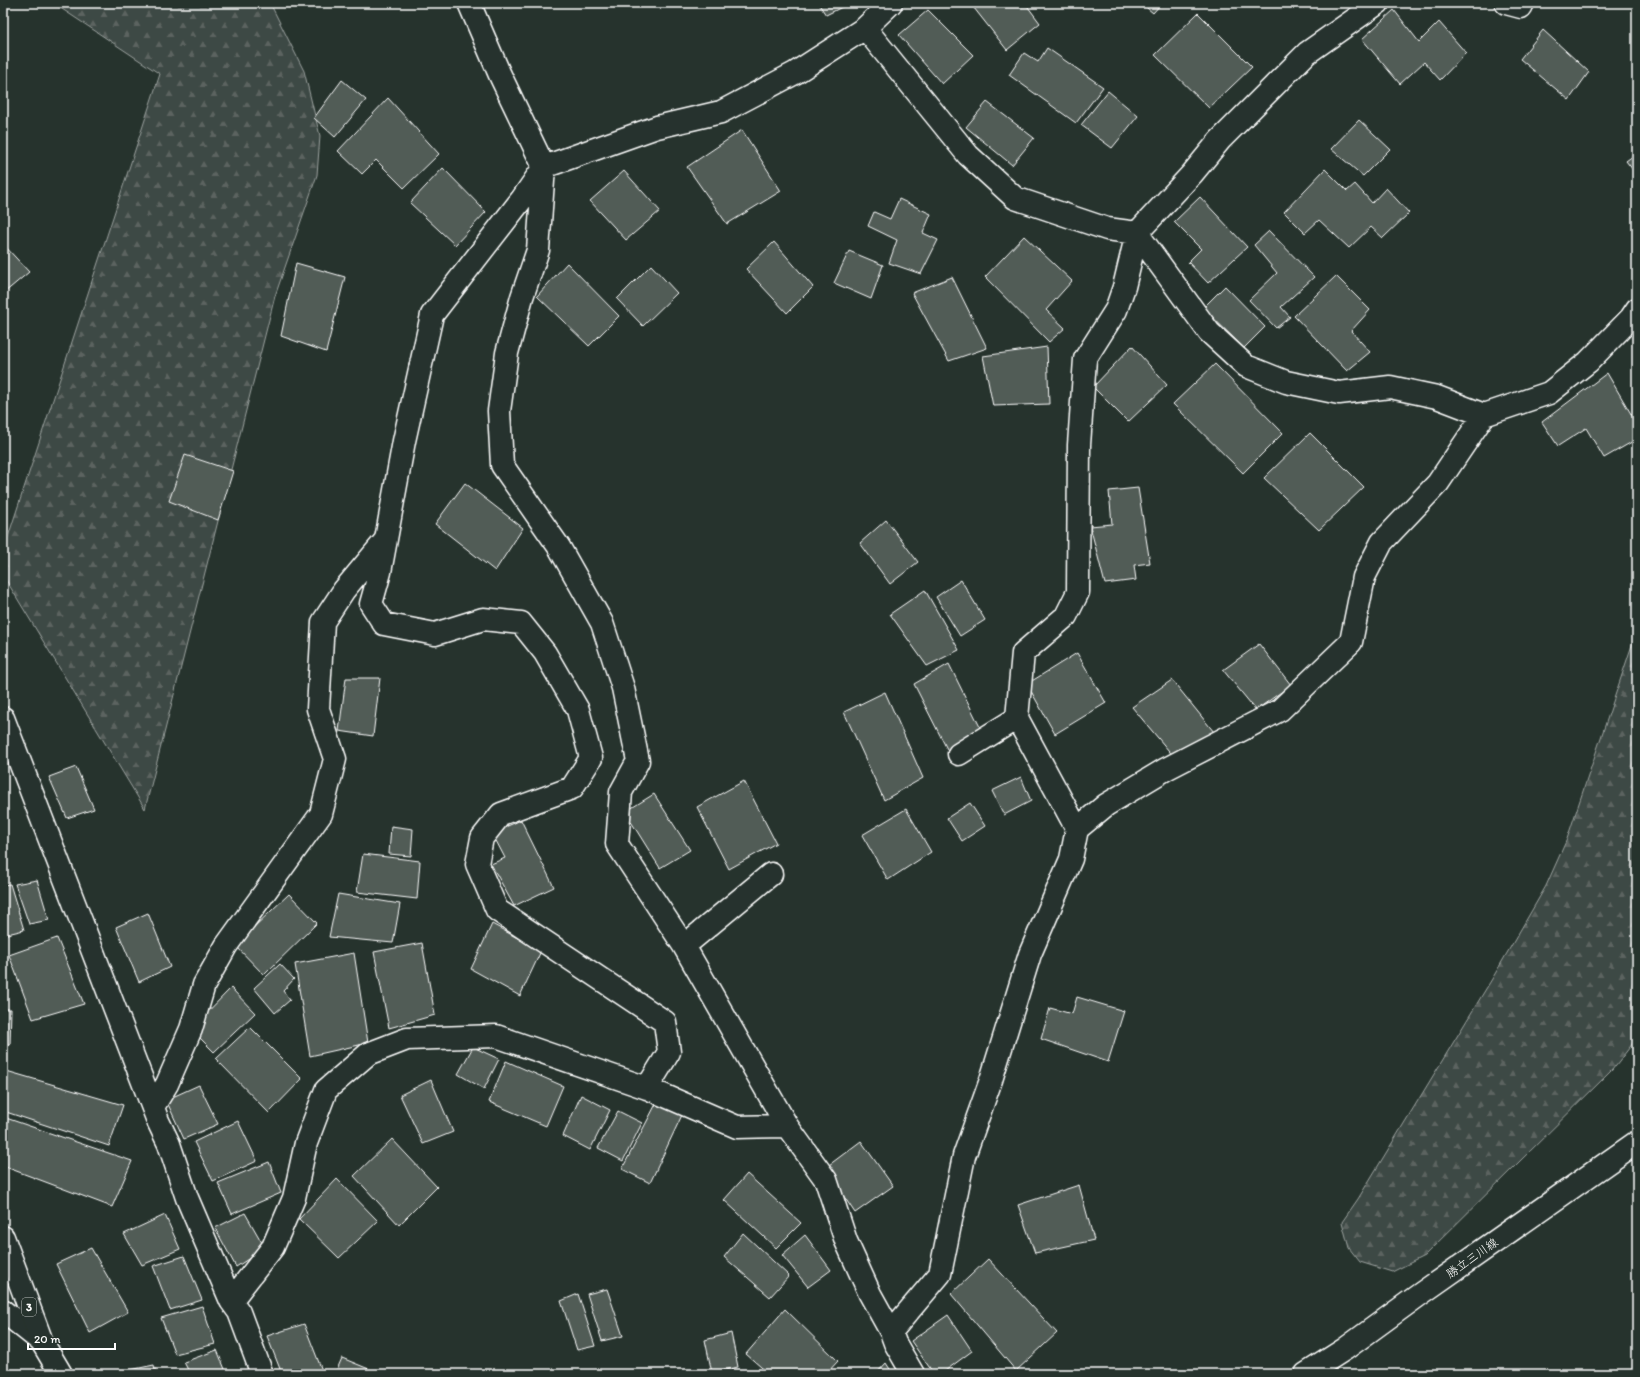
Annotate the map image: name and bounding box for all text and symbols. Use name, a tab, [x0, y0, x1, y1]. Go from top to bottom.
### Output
street label: 勝立三川線	[1443, 1235, 1501, 1281]
road number: 3	[22, 1298, 36, 1316]
scale bar	[28, 1325, 115, 1351]
text: 20 m	[34, 1332, 61, 1346]

